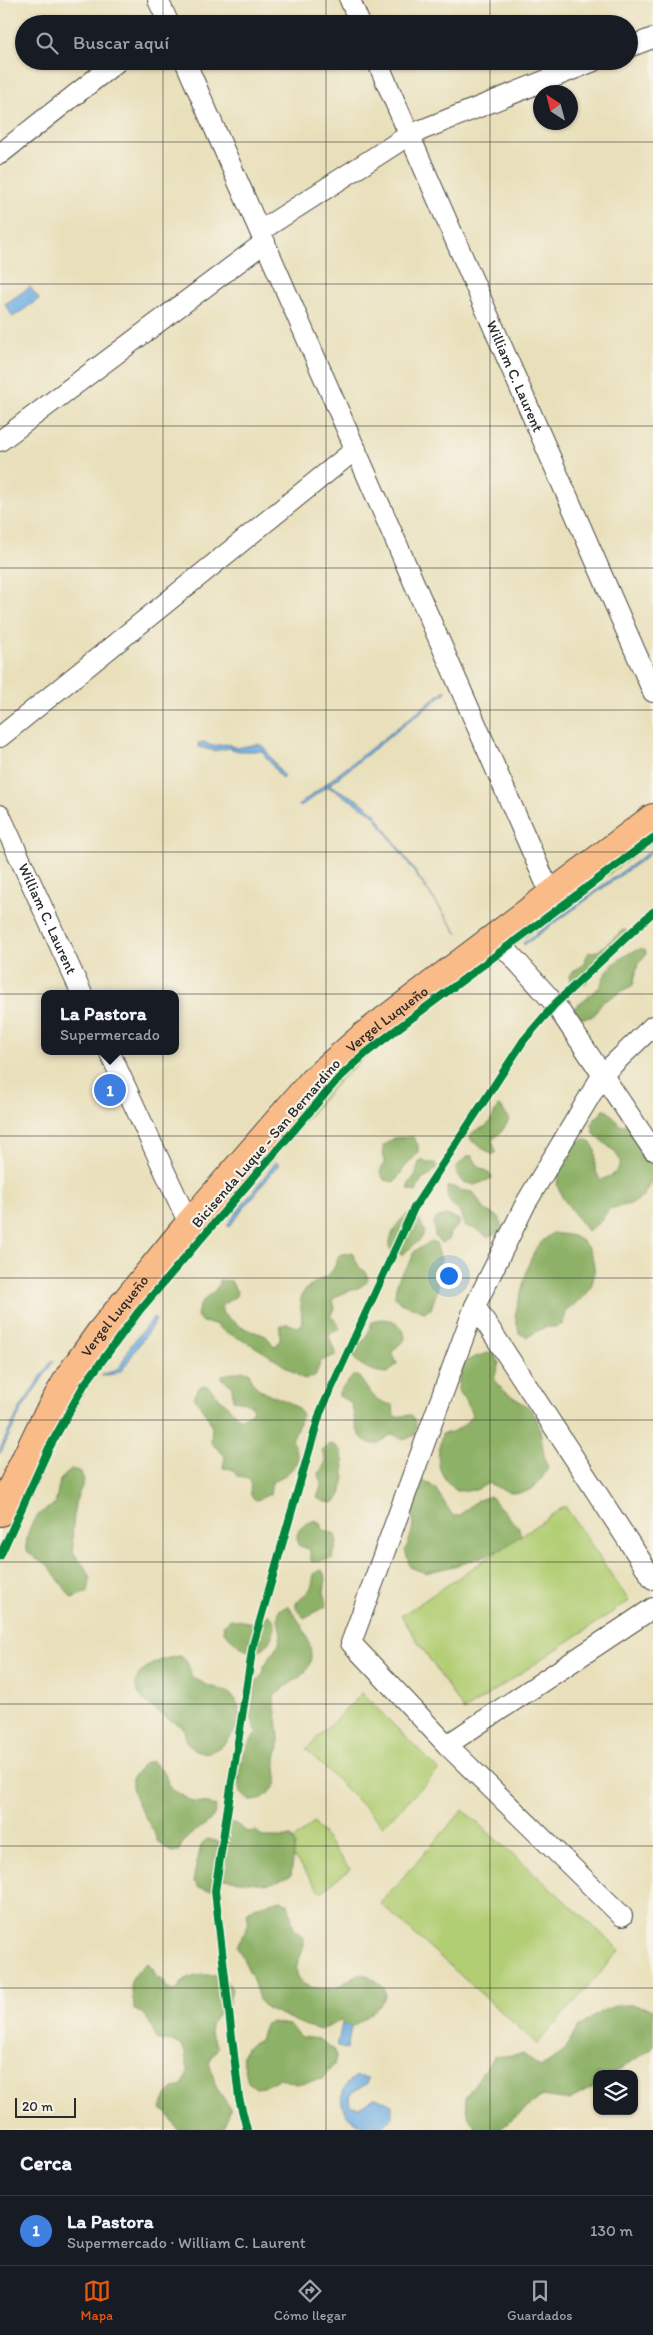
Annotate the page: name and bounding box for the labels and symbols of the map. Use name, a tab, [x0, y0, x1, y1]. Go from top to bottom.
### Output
north arrow	[533, 85, 578, 130]
street label: William C. Laurent	[483, 318, 547, 435]
street label: William C. Laurent	[14, 860, 81, 977]
street label: Vergel Luqueño	[342, 982, 432, 1057]
street label: Bicisenda Luque - San Bernardino	[188, 1055, 344, 1231]
pin: 1	[94, 1071, 126, 1109]
your location	[436, 1263, 462, 1289]
street label: Vergel Luqueño	[77, 1272, 152, 1360]
scale bar	[15, 2095, 76, 2118]

